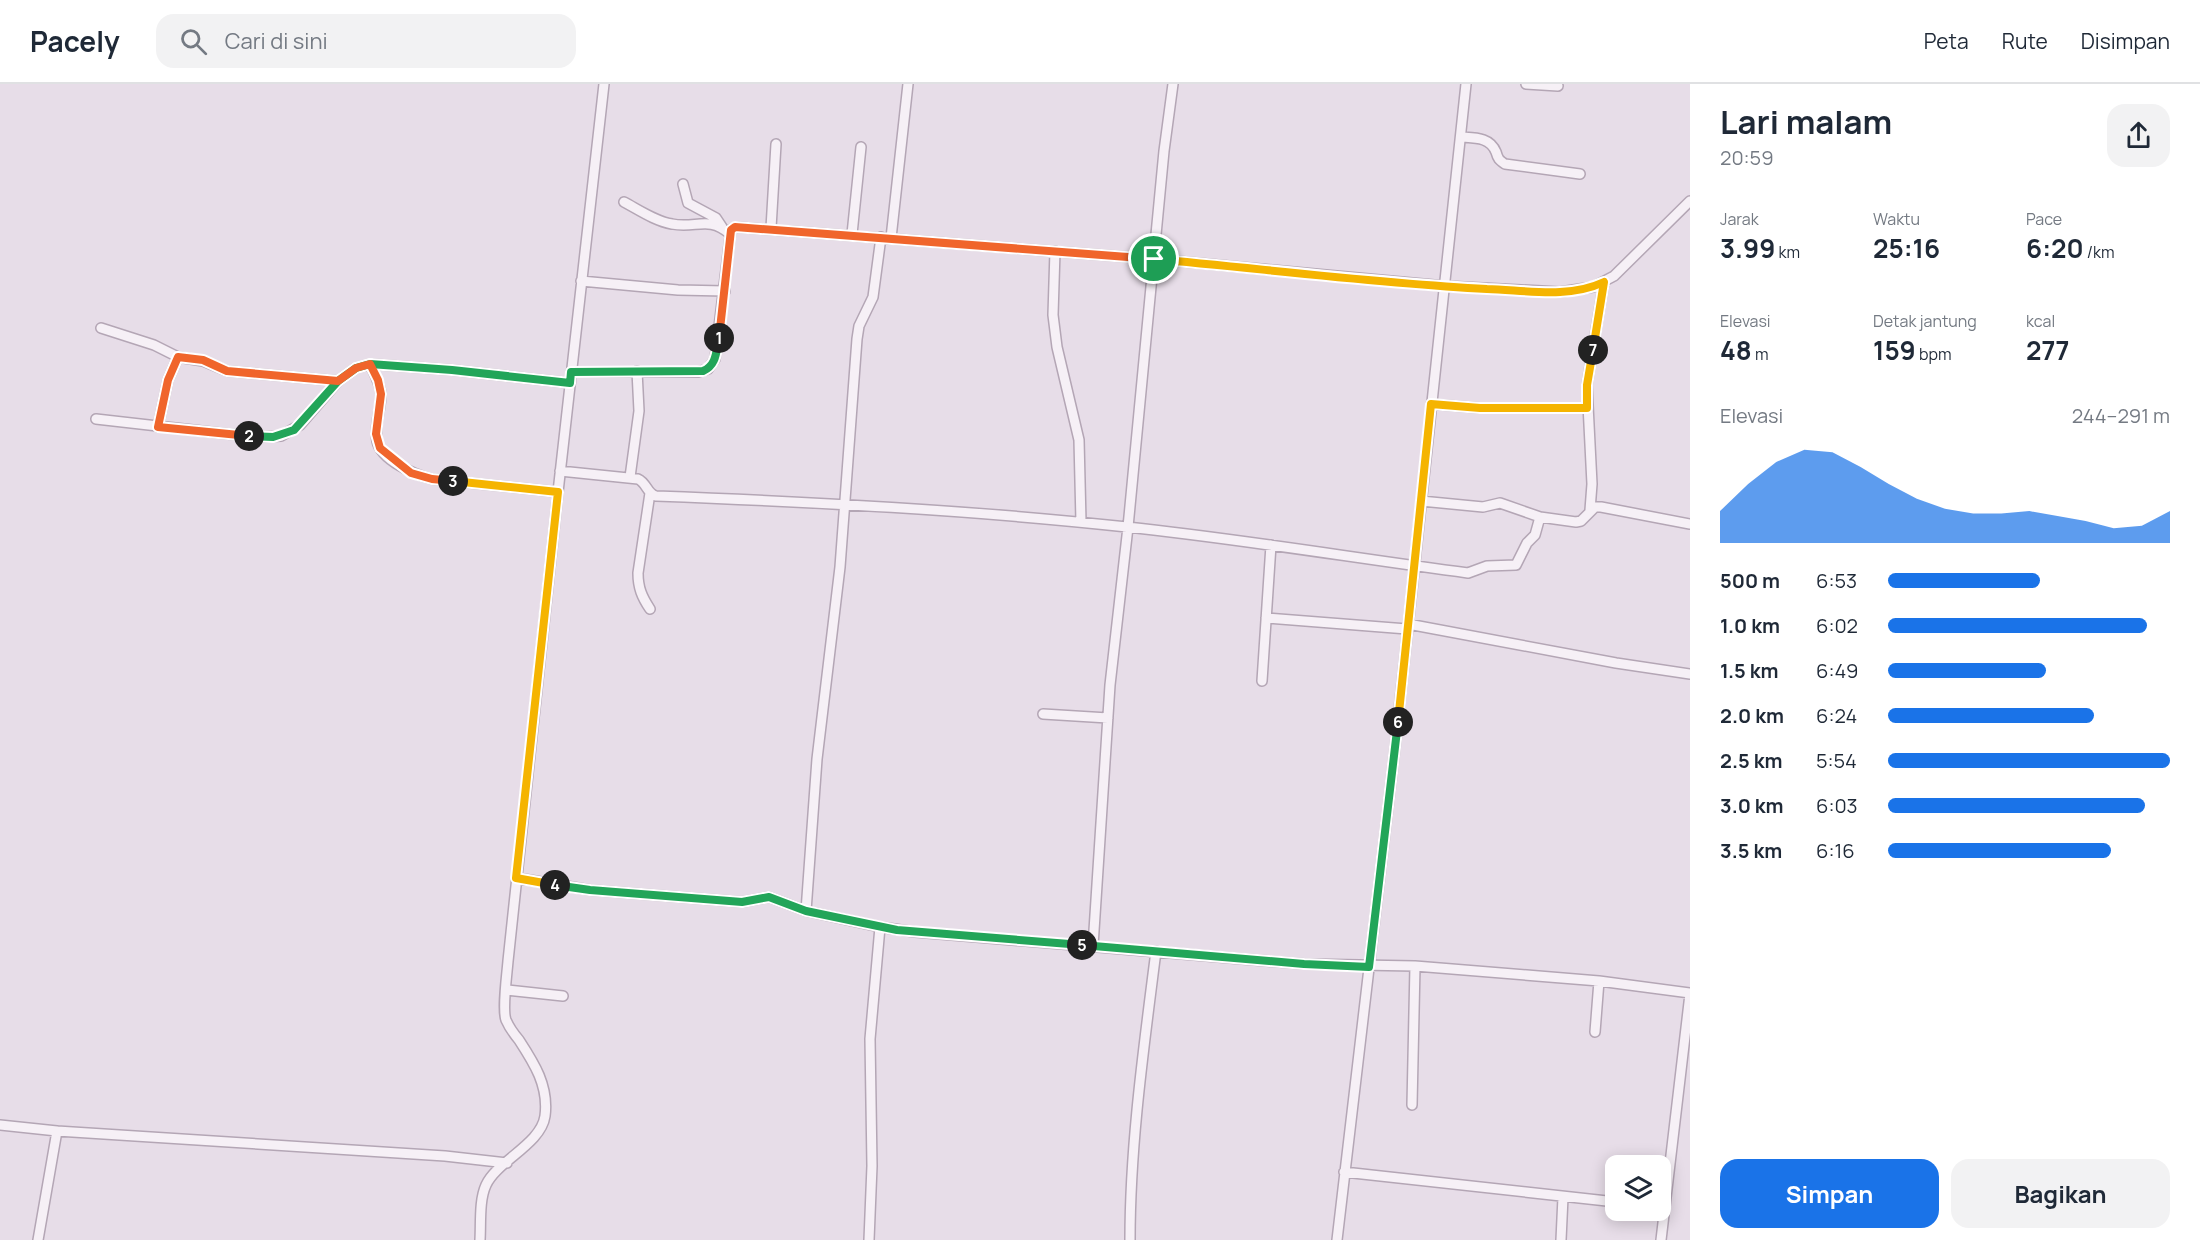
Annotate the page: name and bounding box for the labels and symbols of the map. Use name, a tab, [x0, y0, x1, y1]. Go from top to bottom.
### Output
pin	[1128, 233, 1179, 284]
pin: 1	[704, 323, 734, 353]
pin: 7	[1578, 335, 1608, 365]
pin: 2	[234, 421, 264, 451]
pin: 3	[438, 466, 468, 496]
pin: 6	[1383, 707, 1413, 737]
pin: 4	[540, 870, 570, 900]
pin: 5	[1067, 930, 1097, 960]

